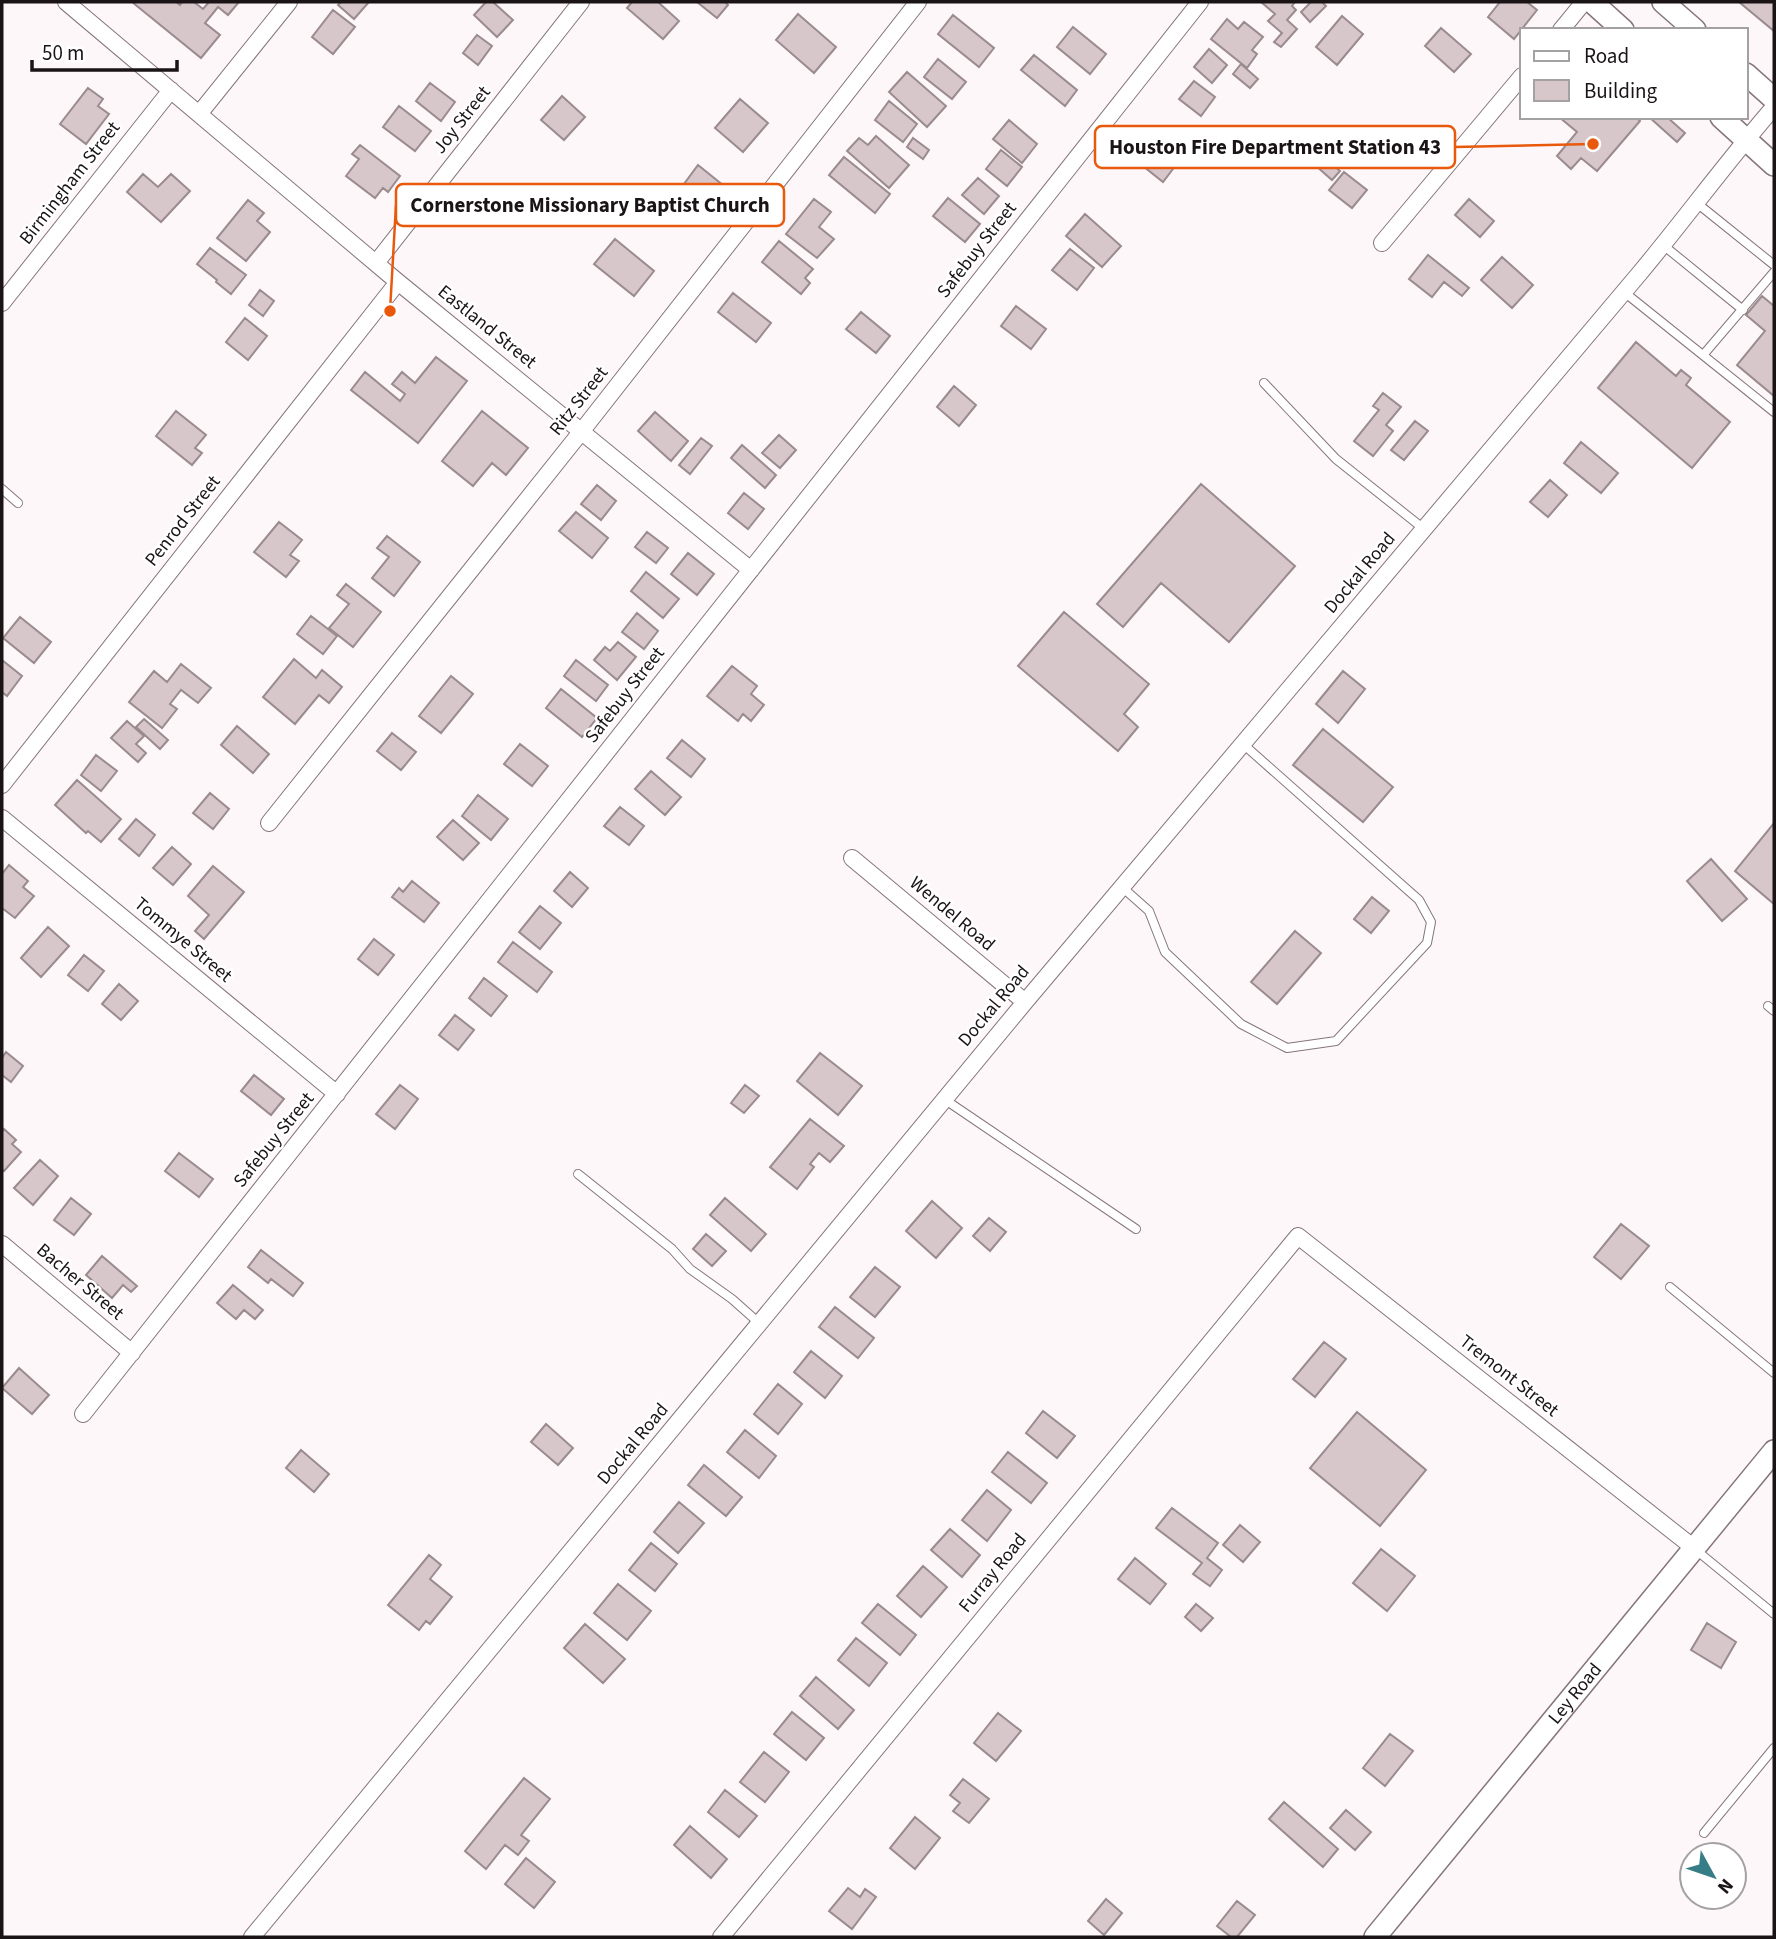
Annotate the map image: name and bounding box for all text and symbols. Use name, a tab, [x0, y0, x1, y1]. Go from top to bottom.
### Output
scale bar	[32, 28, 177, 72]
legend	[1520, 28, 1748, 119]
text: 50 m	[42, 38, 84, 68]
text: Road	[1584, 41, 1629, 71]
text: Building	[1584, 76, 1658, 106]
street label: Joy Street	[427, 80, 497, 160]
street label: Birmingham Street	[13, 115, 127, 250]
callout: Houston Fire Department Station 43	[1095, 126, 1455, 168]
text: Houston Fire Department Station 43	[1109, 132, 1441, 162]
callout: Cornerstone Missionary Baptist Church	[396, 184, 784, 226]
text: Cornerstone Missionary Baptist Church	[410, 190, 770, 220]
street label: Safebuy Street	[931, 196, 1024, 304]
street label: Eastland Street	[432, 279, 543, 376]
street label: Ritz Street	[543, 360, 615, 441]
street label: Penrod Street	[139, 469, 227, 572]
street label: Dockal Road	[1318, 526, 1402, 620]
street label: Safebuy Street	[579, 641, 672, 749]
street label: Wendel Road	[903, 870, 1001, 958]
street label: Tommye Street	[128, 891, 238, 989]
street label: Dockal Road	[952, 959, 1036, 1053]
street label: Safebuy Street	[227, 1086, 321, 1193]
street label: Bacher Street	[30, 1237, 130, 1327]
street label: Tremont Street	[1454, 1329, 1565, 1424]
street label: Dockal Road	[591, 1397, 675, 1491]
street label: Furray Road	[953, 1528, 1033, 1618]
street label: Ley Road	[1542, 1657, 1608, 1730]
north arrow	[1678, 1841, 1748, 1911]
text: N	[1710, 1872, 1739, 1899]

